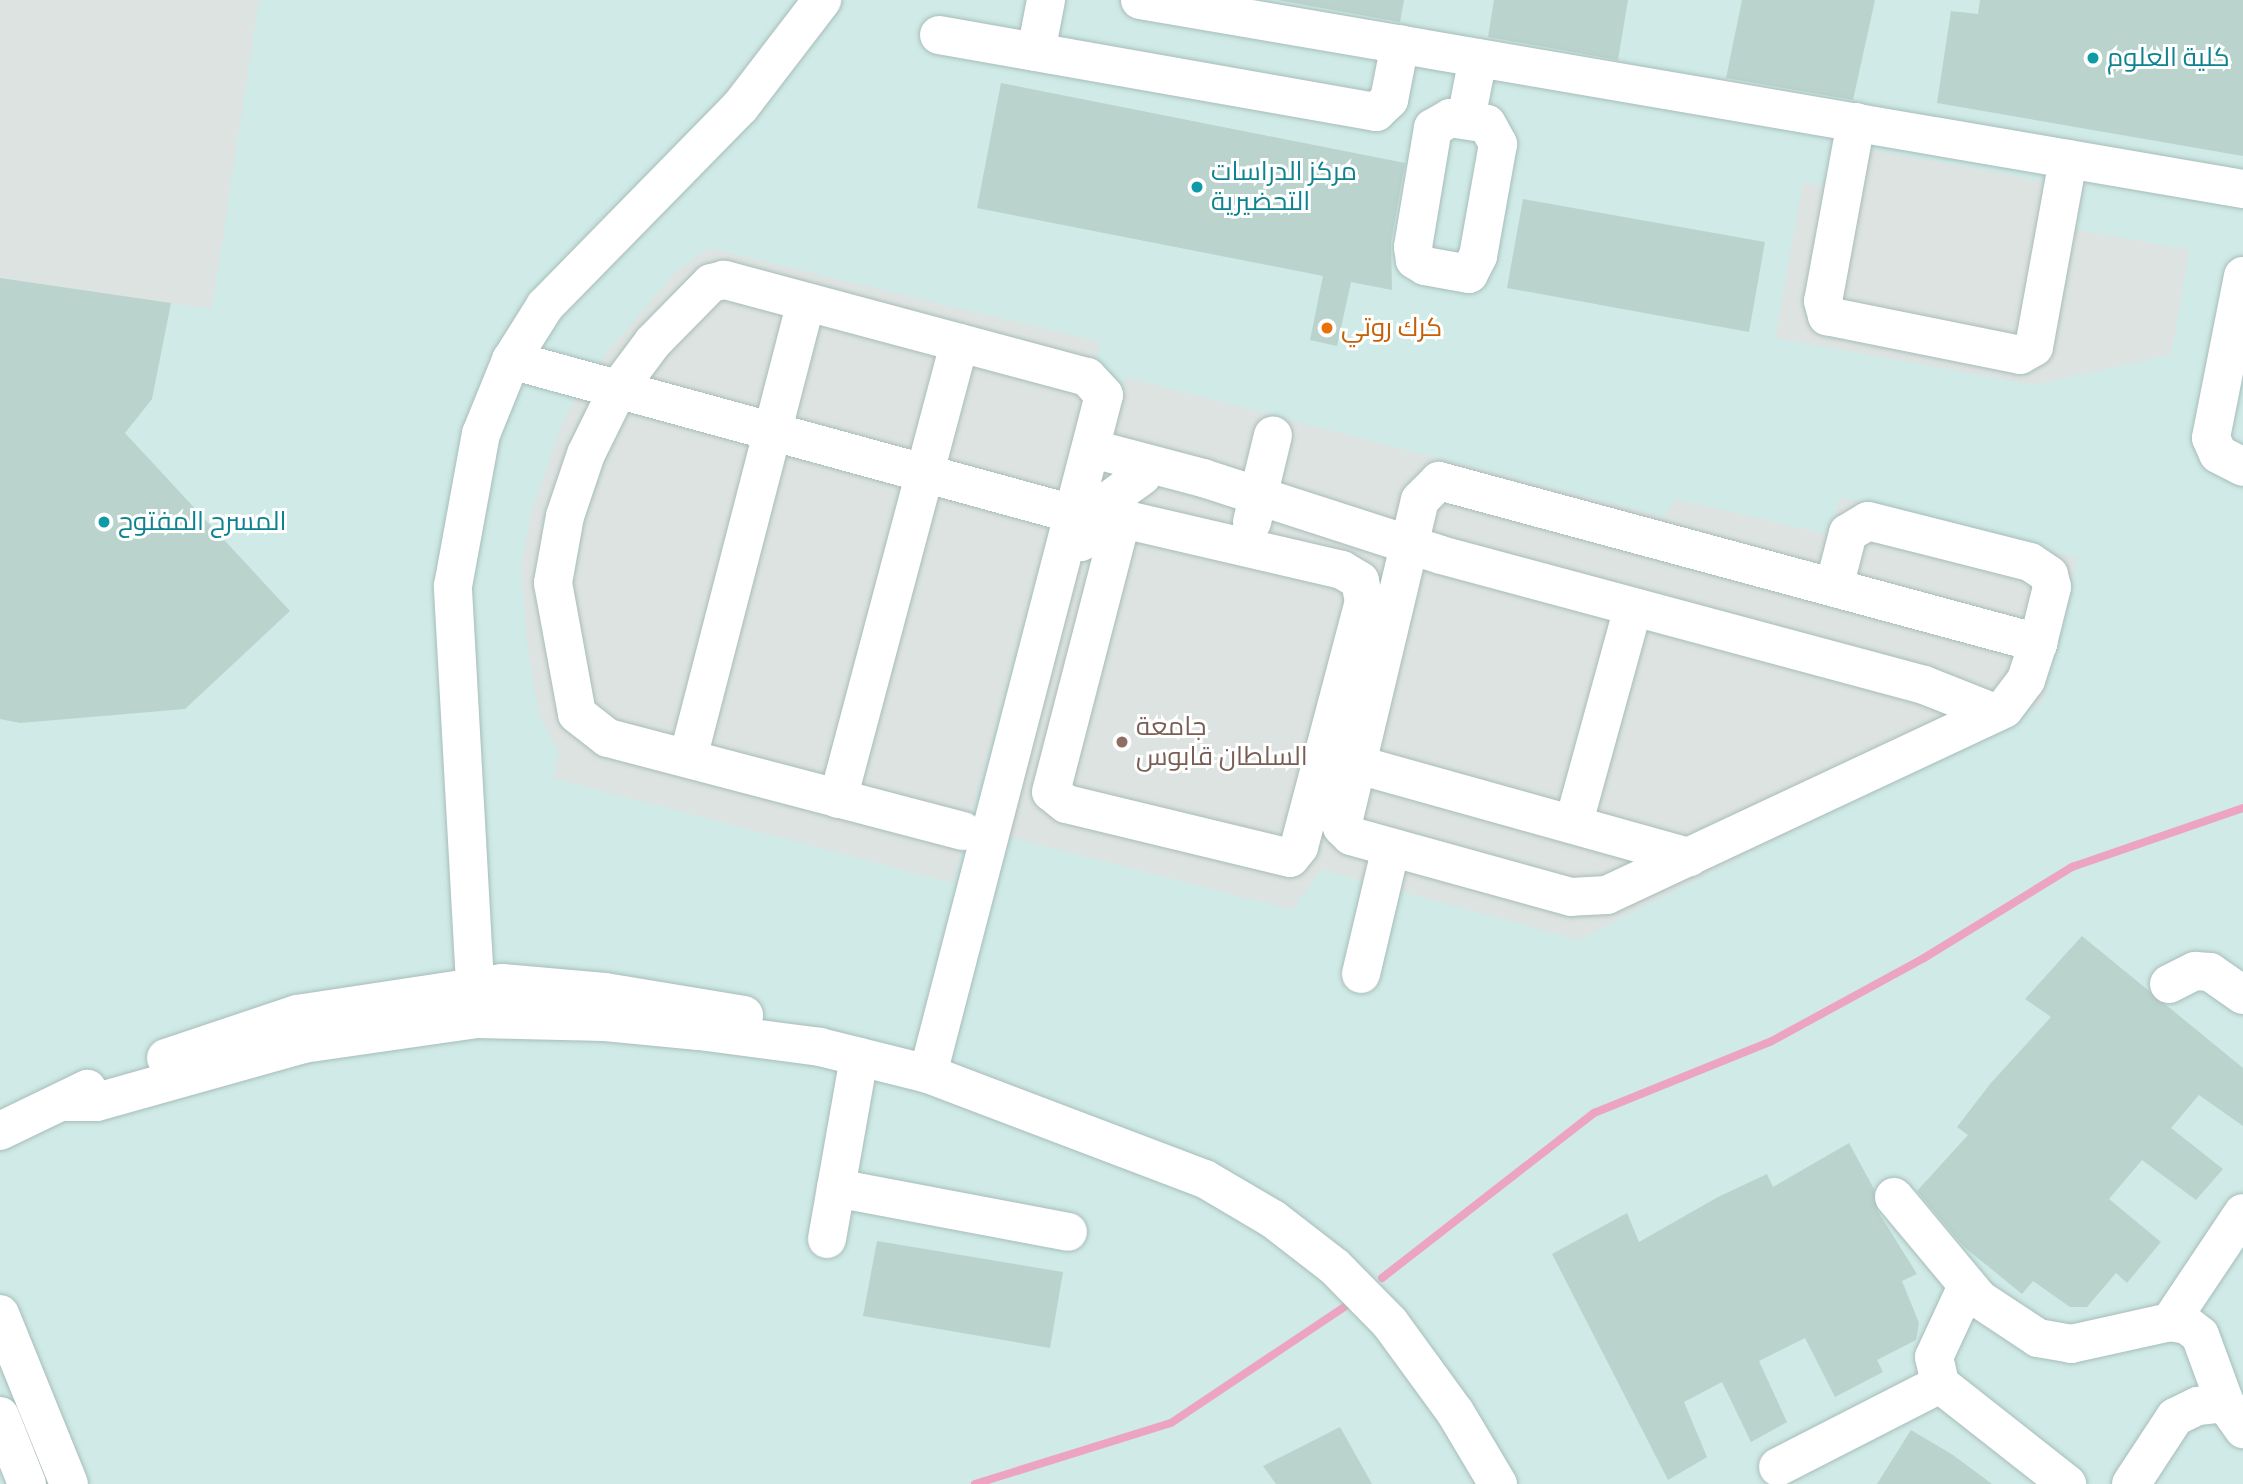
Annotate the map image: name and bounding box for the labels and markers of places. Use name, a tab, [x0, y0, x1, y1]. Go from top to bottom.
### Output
place label: كلية العلوم	[2107, 42, 2230, 74]
marker: كلية العلوم	[2085, 50, 2101, 66]
place label: مركز الدراسات التحضيرية	[1211, 156, 1357, 218]
marker: مركز الدراسات التحضيرية	[1189, 179, 1205, 195]
place label: كرك روتي	[1341, 312, 1442, 344]
marker: كرك روتي	[1319, 320, 1335, 336]
place label: المسرح المفتوح	[118, 506, 286, 538]
marker: المسرح المفتوح	[96, 514, 112, 530]
place label: جامعة السلطان قابوس	[1136, 711, 1308, 772]
marker: جامعة السلطان قابوس	[1114, 734, 1130, 750]

